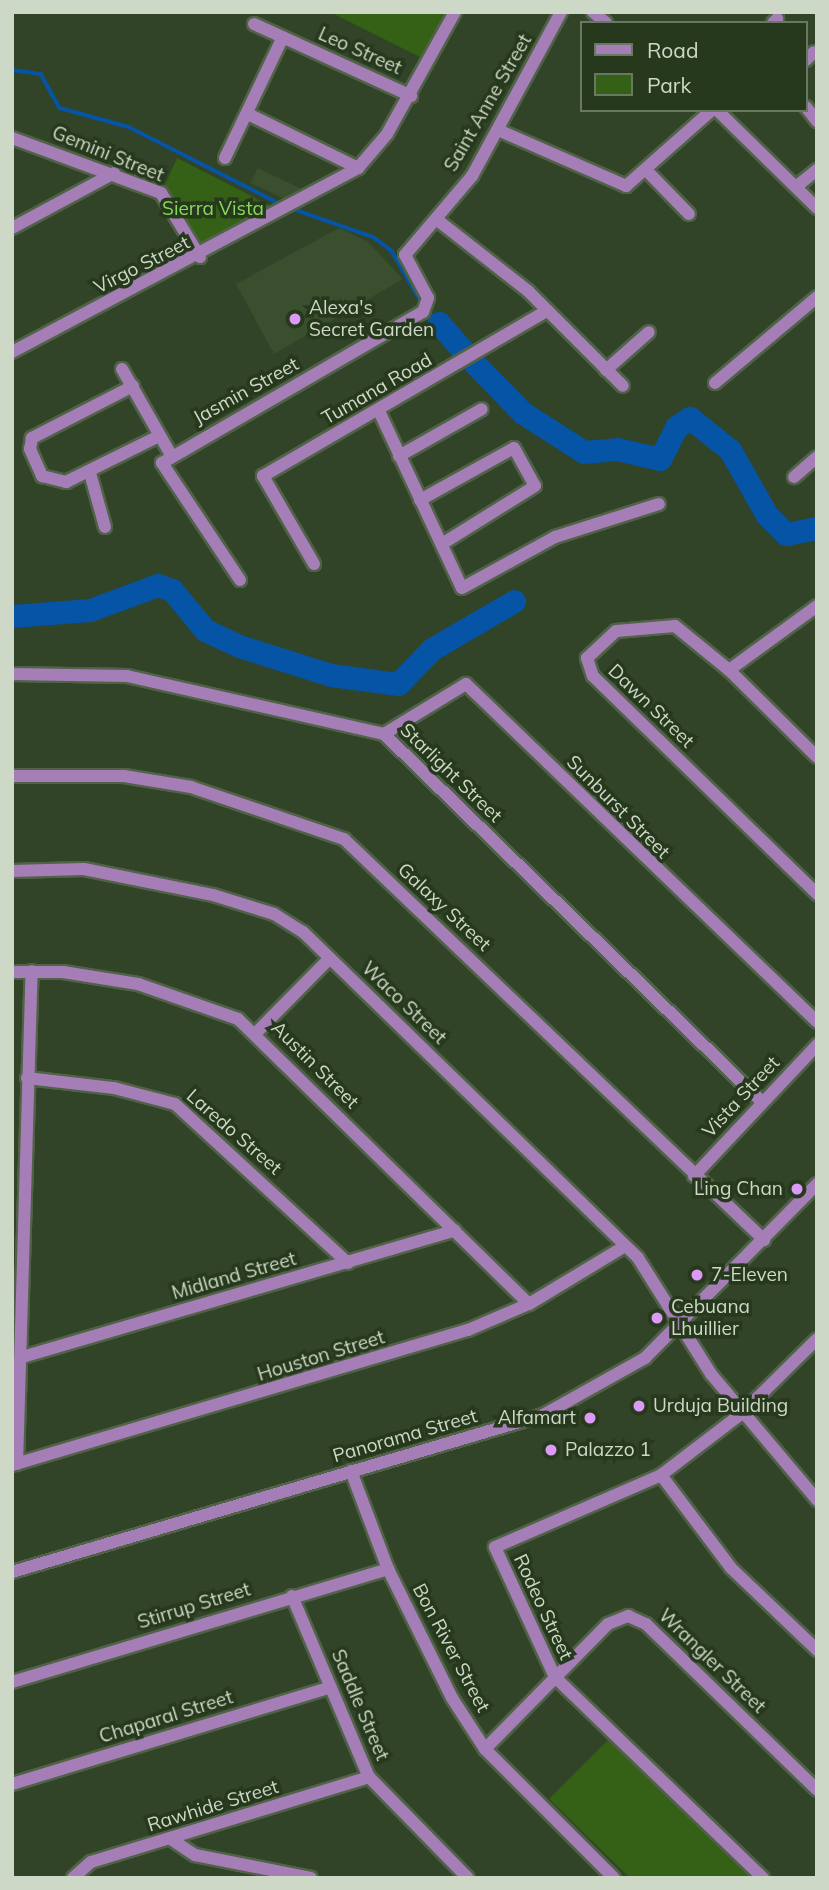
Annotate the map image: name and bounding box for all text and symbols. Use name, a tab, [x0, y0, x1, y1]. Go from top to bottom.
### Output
legend	[580, 21, 808, 112]
street label: Leo Street	[315, 22, 405, 80]
street label: Saint Anne Street	[439, 30, 537, 176]
text: Road	[647, 37, 698, 63]
text: Park	[647, 72, 691, 98]
street label: Gemini Street	[49, 121, 167, 187]
park label: Sierra Vista	[162, 198, 264, 220]
street label: Virgo Street	[90, 231, 194, 299]
place label: Alexa's Secret Garden	[309, 297, 434, 341]
marker: Alexa's Secret Garden	[287, 311, 303, 327]
street label: Tumana Road	[318, 348, 436, 430]
street label: Jasmin Street	[189, 353, 303, 429]
street label: Dawn Street	[603, 659, 699, 753]
street label: Starlight Street	[395, 719, 507, 827]
street label: Sunburst Street	[562, 751, 674, 863]
street label: Galaxy Street	[393, 858, 495, 956]
street label: Waco Street	[357, 957, 451, 1049]
street label: Austin Street	[267, 1017, 363, 1113]
street label: Vista Street	[698, 1052, 784, 1142]
street label: Laredo Street	[182, 1084, 286, 1180]
place label: Ling Chan	[694, 1178, 783, 1200]
marker: Ling Chan	[789, 1181, 805, 1197]
street label: Midland Street	[169, 1247, 299, 1305]
place label: 7-Eleven	[711, 1264, 788, 1286]
marker: 7-Eleven	[689, 1267, 705, 1283]
place label: Cebuana Lhuillier	[671, 1296, 750, 1340]
marker: Cebuana Lhuillier	[649, 1310, 665, 1326]
street label: Houston Street	[255, 1326, 387, 1386]
place label: Urduja Building	[653, 1395, 788, 1417]
marker: Urduja Building	[631, 1398, 647, 1414]
street label: Panorama Street	[330, 1404, 480, 1468]
place label: Alfamart	[498, 1407, 576, 1429]
marker: Alfamart	[582, 1410, 598, 1426]
place label: Palazzo 1	[565, 1439, 651, 1461]
marker: Palazzo 1	[543, 1442, 559, 1458]
street label: Rodeo Street	[509, 1551, 577, 1663]
street label: Stirrup Street	[135, 1578, 253, 1634]
street label: Bon River Street	[408, 1580, 494, 1716]
street label: Wrangler Street	[654, 1604, 770, 1718]
street label: Saddle Street	[326, 1646, 394, 1764]
street label: Chaparal Street	[96, 1686, 236, 1748]
street label: Rawhide Street	[145, 1775, 281, 1837]

